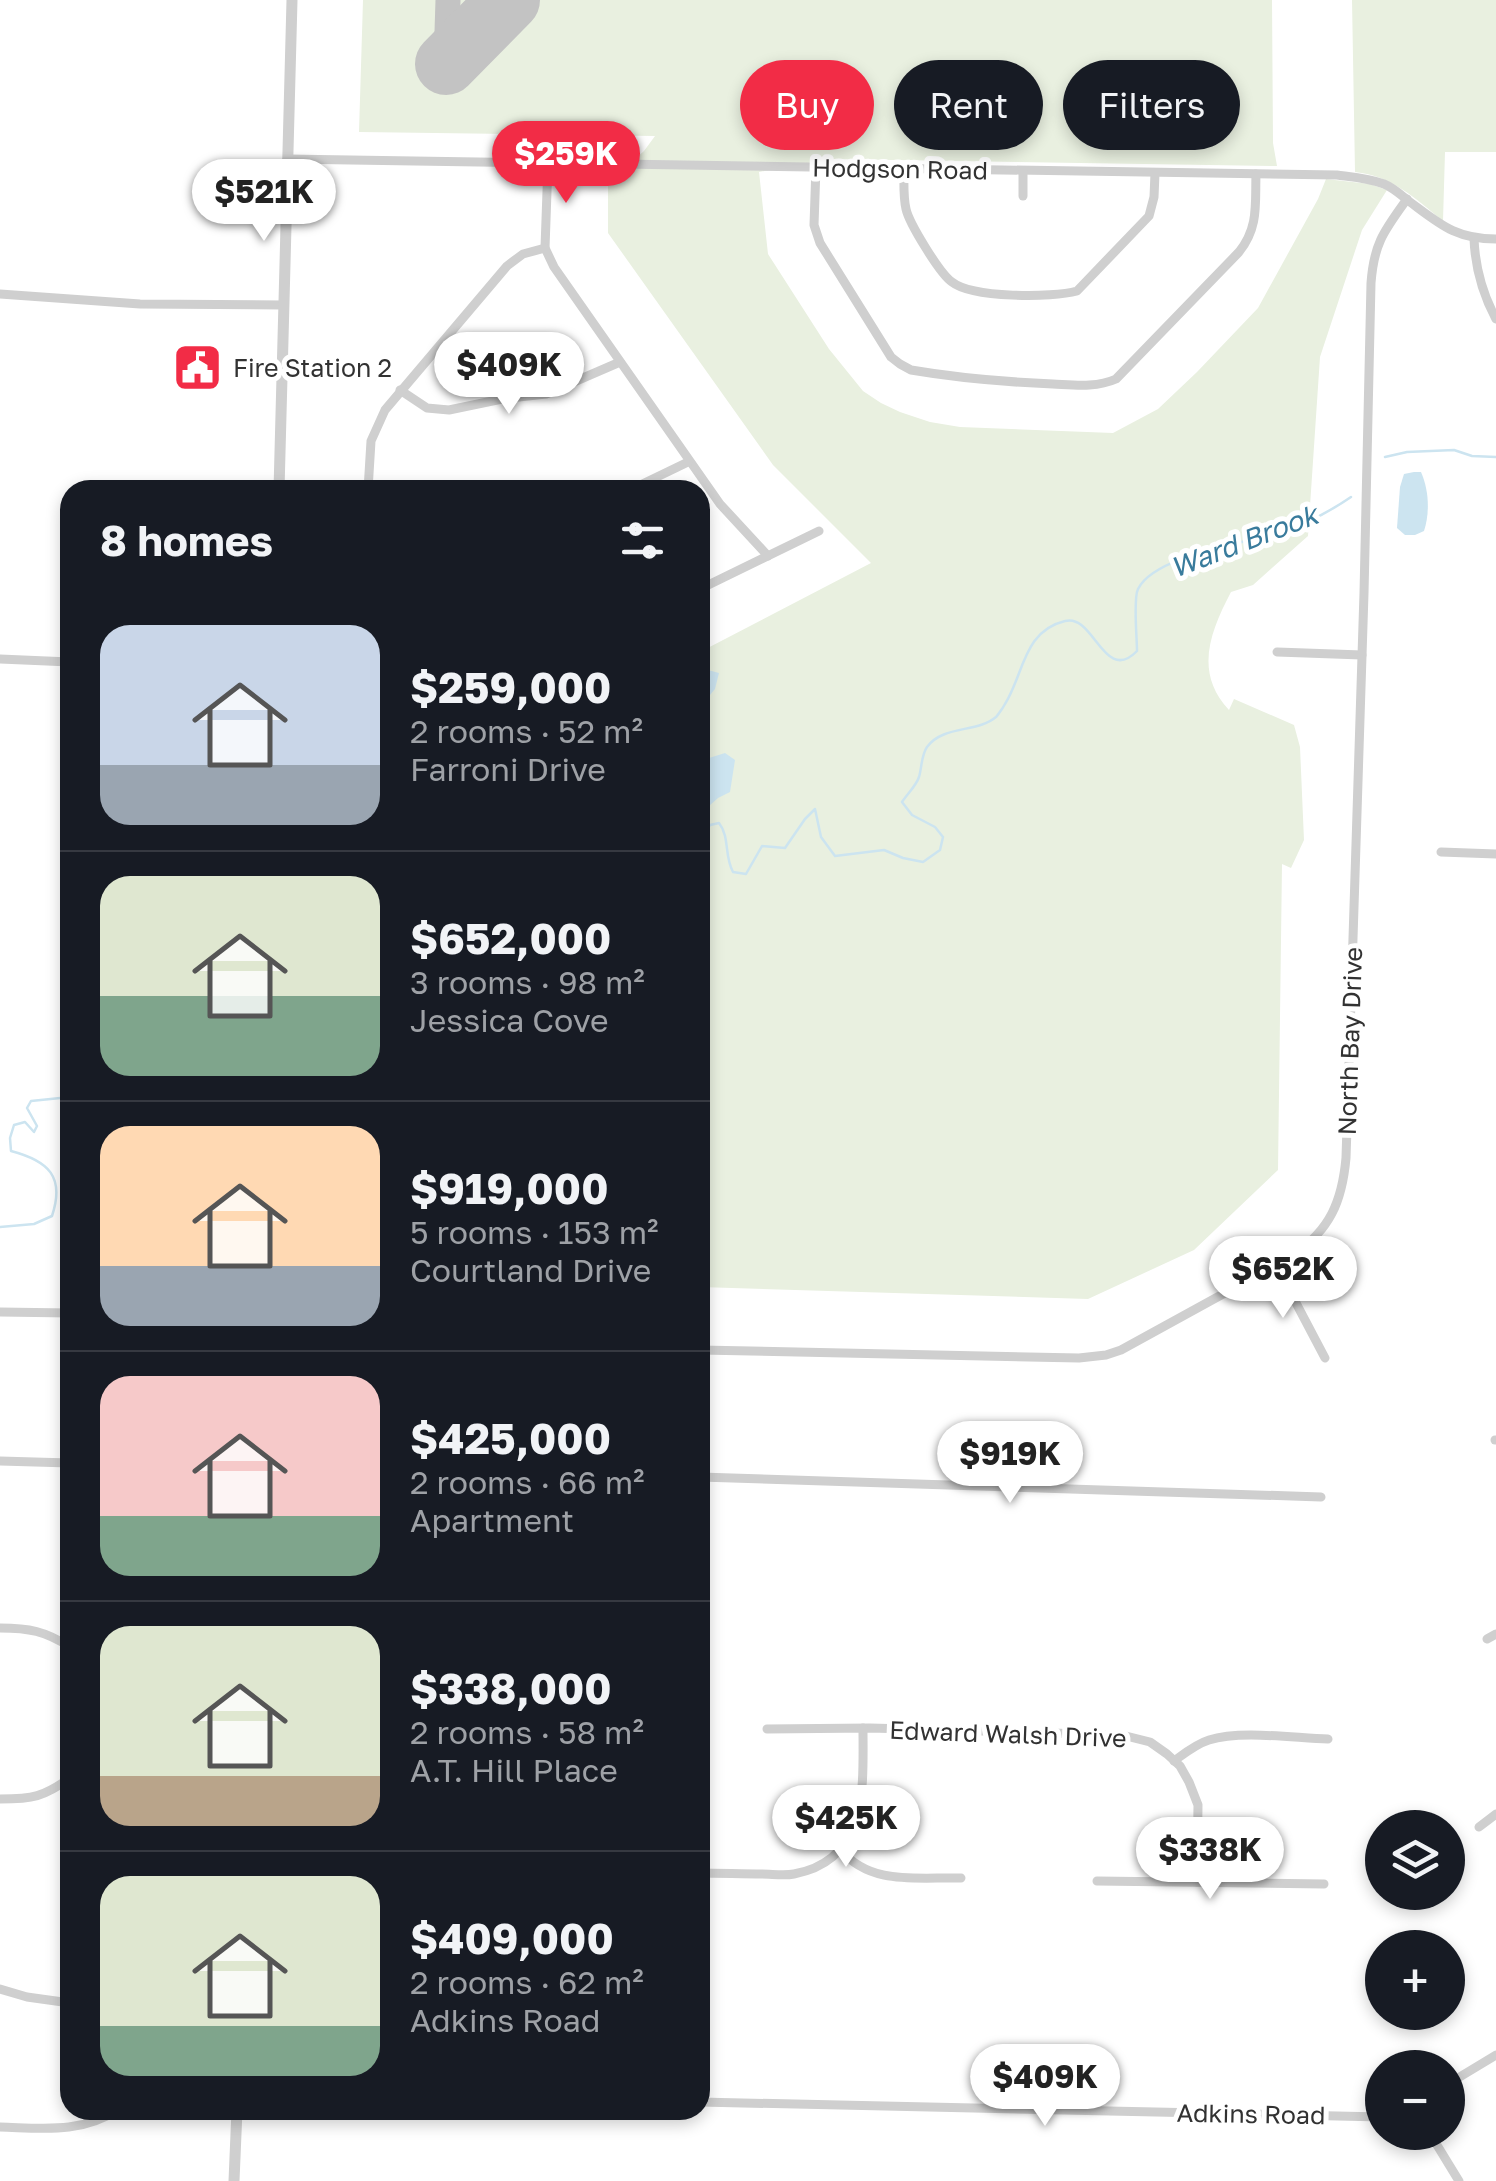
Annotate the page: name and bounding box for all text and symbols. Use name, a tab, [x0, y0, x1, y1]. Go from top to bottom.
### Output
chip: Buy	[740, 60, 874, 150]
chip: Rent	[894, 60, 1043, 150]
chip: Filters	[1063, 60, 1240, 150]
pin: $259K	[496, 121, 636, 206]
text: $259K	[514, 134, 618, 172]
street label: Hodgson Road	[812, 151, 988, 186]
pin: $521K	[194, 159, 334, 244]
text: $521K	[214, 172, 314, 210]
pin: $409K	[439, 332, 579, 417]
public building icon: Fire Station 2	[172, 342, 224, 394]
text: $409K	[456, 345, 562, 383]
place label: Fire Station 2	[233, 352, 392, 383]
water label: Ward Brook	[1165, 496, 1325, 584]
icon: filters	[615, 513, 670, 568]
text: 8 homes	[100, 515, 273, 565]
text: $259,000	[410, 662, 611, 712]
icon: home	[180, 665, 300, 785]
text: 2 rooms · 52 m²	[410, 712, 643, 750]
text: Farroni Drive	[410, 750, 606, 788]
text: $652,000	[410, 913, 611, 963]
icon: home	[180, 916, 300, 1036]
street label: North Bay Drive	[1331, 946, 1368, 1136]
text: 3 rooms · 98 m²	[410, 963, 645, 1001]
text: Jessica Cove	[410, 1001, 609, 1039]
text: $919,000	[410, 1163, 608, 1213]
icon: home	[180, 1166, 300, 1286]
text: 5 rooms · 153 m²	[410, 1213, 659, 1251]
pin: $652K	[1213, 1236, 1353, 1321]
text: $652K	[1231, 1249, 1335, 1287]
text: Courtland Drive	[410, 1251, 651, 1289]
text: $425,000	[410, 1413, 611, 1463]
icon: home	[180, 1416, 300, 1536]
pin: $919K	[940, 1421, 1080, 1506]
text: $919K	[959, 1434, 1061, 1472]
text: 2 rooms · 66 m²	[410, 1463, 645, 1501]
text: Apartment	[410, 1501, 574, 1539]
text: $338,000	[410, 1663, 612, 1713]
icon: home	[180, 1666, 300, 1786]
text: 2 rooms · 58 m²	[410, 1713, 644, 1751]
street label: Edward Walsh Drive	[889, 1714, 1127, 1753]
text: A.T. Hill Place	[410, 1751, 618, 1789]
pin: $425K	[776, 1785, 916, 1870]
text: $425K	[794, 1798, 898, 1836]
map controls	[1365, 1810, 1465, 2150]
button: layers	[1365, 1810, 1465, 1910]
pin: $338K	[1140, 1817, 1280, 1902]
text: $338K	[1158, 1830, 1262, 1868]
text: $409,000	[410, 1913, 614, 1963]
icon: home	[180, 1916, 300, 2036]
button: +	[1365, 1930, 1465, 2030]
text: 2 rooms · 62 m²	[410, 1963, 644, 2001]
text: Adkins Road	[410, 2001, 601, 2039]
pin: $409K	[975, 2044, 1115, 2129]
button: −	[1365, 2050, 1465, 2150]
text: $409K	[992, 2057, 1098, 2095]
street label: Adkins Road	[1176, 2097, 1326, 2130]

